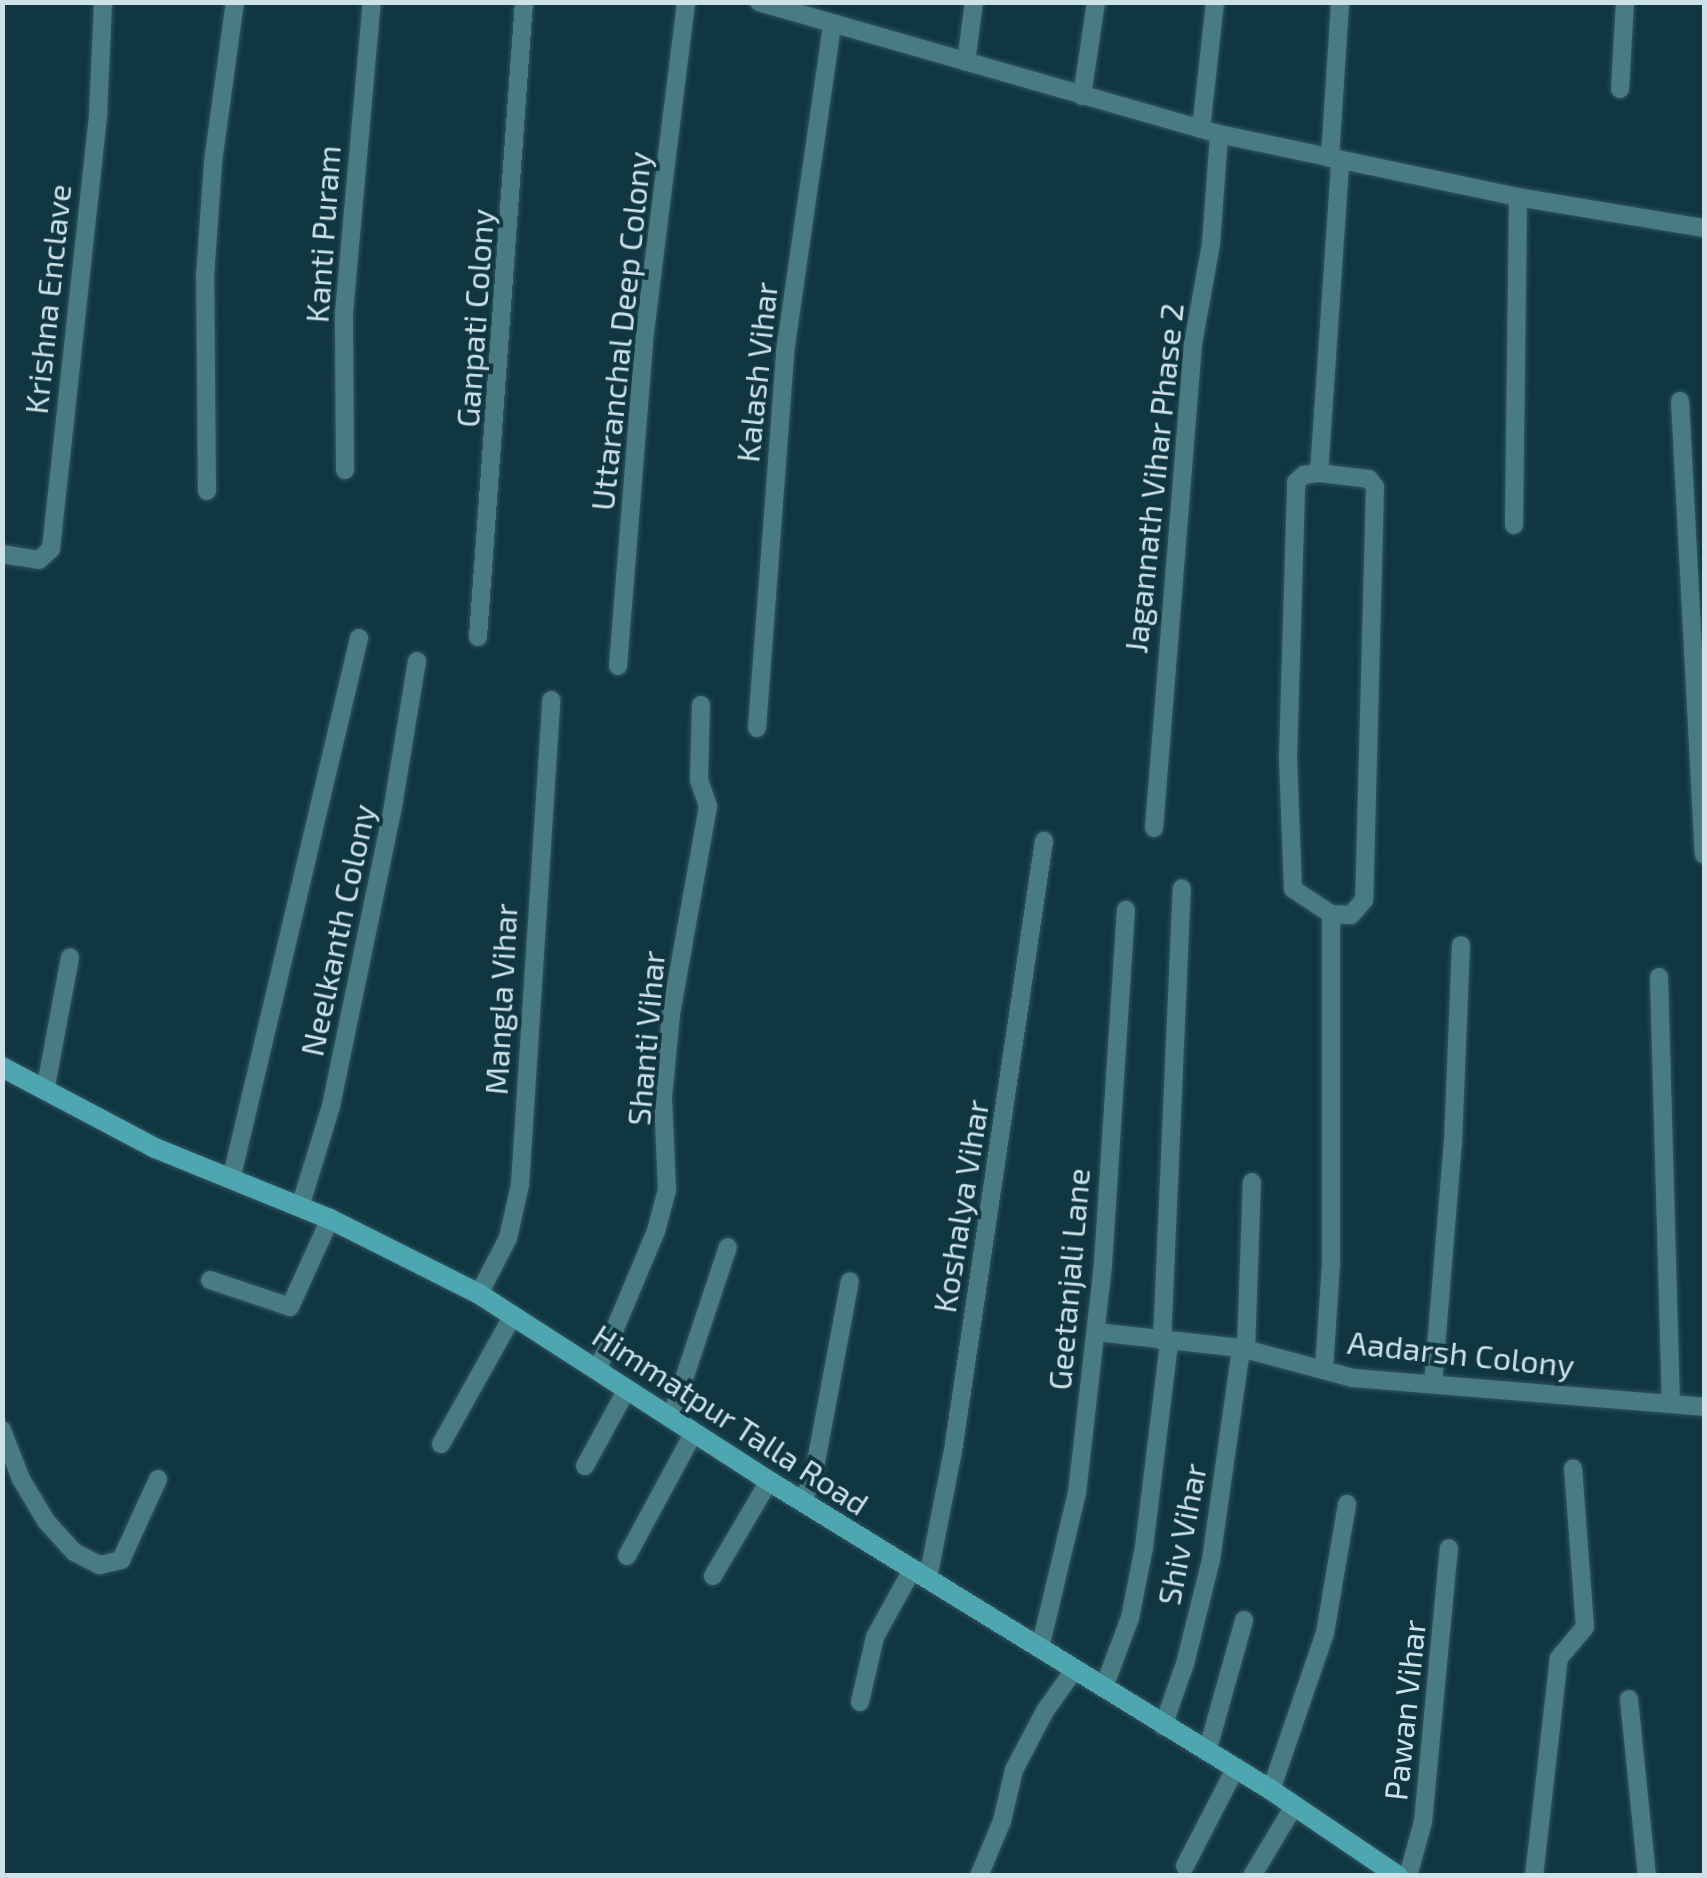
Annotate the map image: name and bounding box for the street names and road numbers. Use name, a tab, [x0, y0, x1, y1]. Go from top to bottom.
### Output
street label: Kanti Puram	[297, 144, 347, 324]
street label: Uttaranchal Deep Colony	[582, 149, 658, 513]
street label: Krishna Enclave	[16, 182, 78, 416]
street label: Ganpati Colony	[447, 207, 501, 429]
street label: Kalash Vihar	[727, 280, 785, 464]
street label: Jagannath Vihar Phase 2	[1115, 300, 1191, 656]
street label: Neelkanth Colony	[292, 801, 382, 1059]
street label: Mangla Vihar	[476, 902, 524, 1096]
street label: Shanti Vihar	[618, 948, 672, 1128]
street label: Koshalya Vihar	[924, 1096, 996, 1316]
street label: Geetanjali Lane	[1039, 1166, 1097, 1392]
street label: Himmatpur Talla Road	[585, 1315, 877, 1523]
street label: Aadarsh Colony	[1346, 1322, 1576, 1384]
street label: Shiv Vihar	[1148, 1459, 1214, 1609]
street label: Pawan Vihar	[1375, 1617, 1433, 1803]

